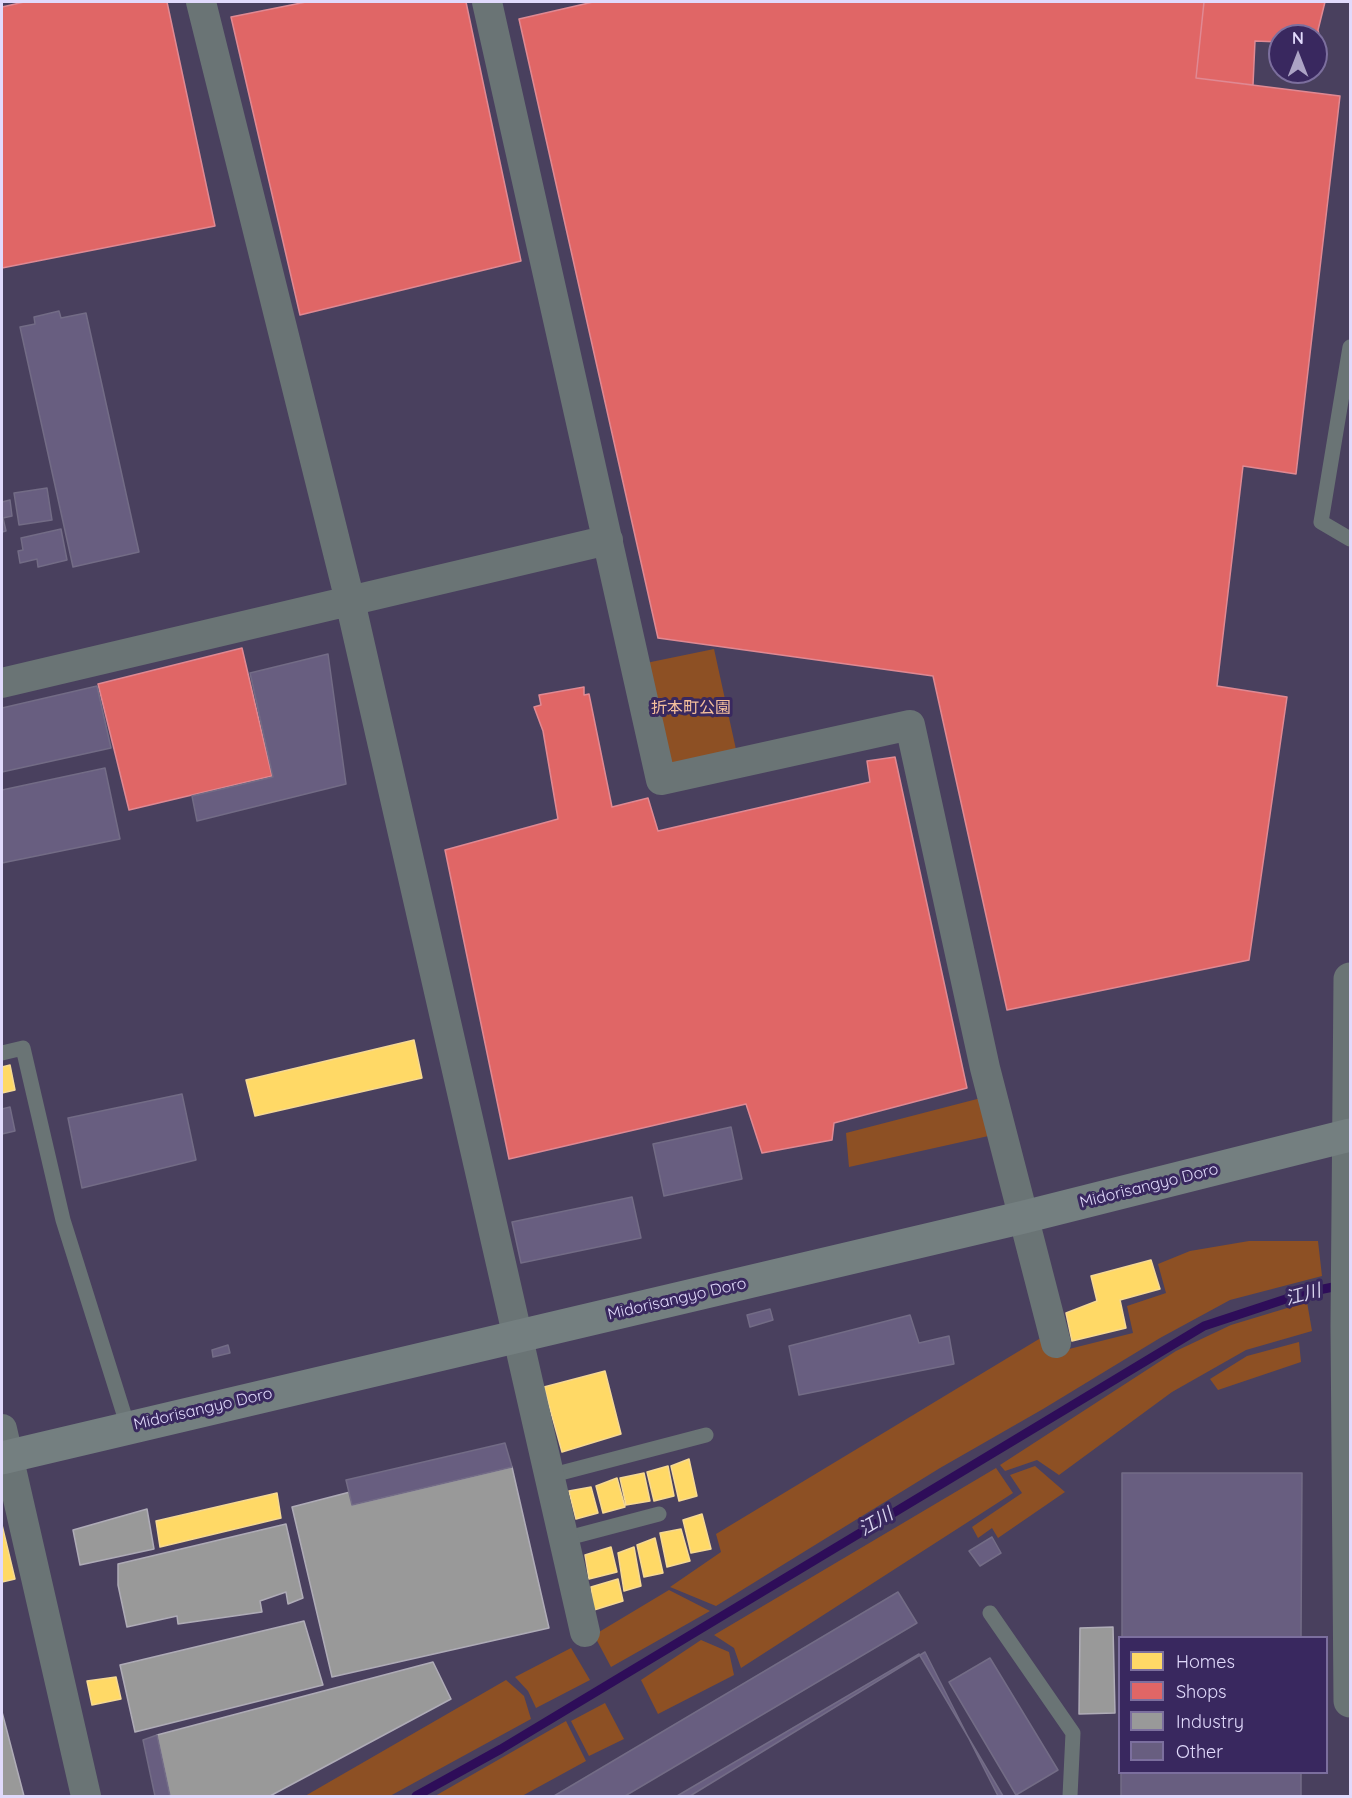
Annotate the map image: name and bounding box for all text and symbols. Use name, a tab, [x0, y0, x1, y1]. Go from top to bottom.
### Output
north arrow	[1268, 24, 1328, 84]
text: N	[1292, 28, 1304, 48]
park label: 折本町公園	[651, 698, 731, 718]
street label: Midorisangyo Doro	[1078, 1160, 1220, 1212]
street label: Midorisangyo Doro	[606, 1274, 748, 1324]
water label: 江川	[1283, 1280, 1323, 1310]
street label: Midorisangyo Doro	[132, 1384, 274, 1434]
water label: 江川	[855, 1503, 897, 1541]
legend	[1118, 1636, 1328, 1774]
text: Homes	[1176, 1650, 1235, 1673]
text: Shops	[1176, 1680, 1227, 1703]
text: Industry	[1176, 1710, 1244, 1733]
text: Other	[1176, 1740, 1223, 1763]

